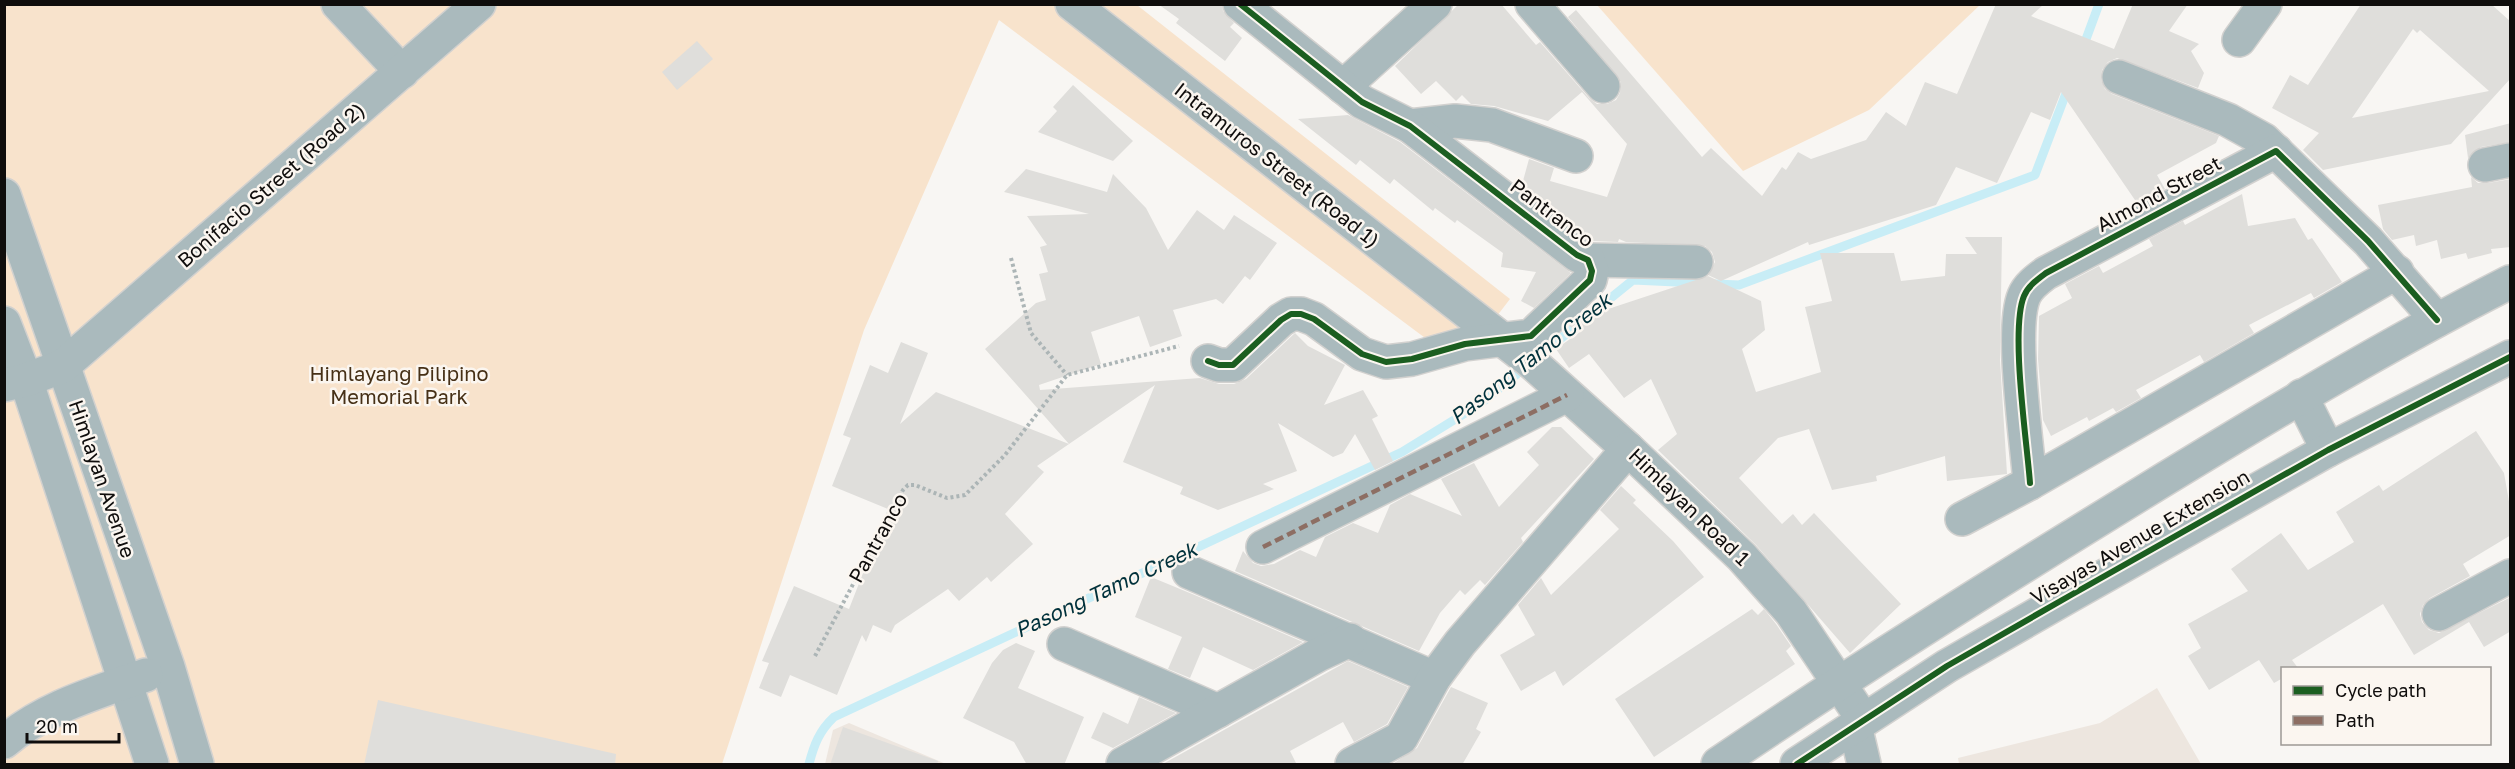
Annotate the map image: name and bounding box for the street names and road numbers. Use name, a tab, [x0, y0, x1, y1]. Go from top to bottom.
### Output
street label: Intramuros Street (Road 1)	[1170, 77, 1385, 252]
street label: Bonifacio Street (Road 2)	[172, 97, 369, 272]
street label: Almond Street	[2092, 150, 2225, 236]
street label: Pantranco	[1506, 173, 1599, 251]
street label: Himlayan Avenue	[65, 397, 141, 561]
street label: Himlayan Road 1	[1624, 443, 1755, 570]
street label: Visayas Avenue Extension	[2026, 463, 2253, 609]
street label: Pantranco	[843, 489, 911, 586]

